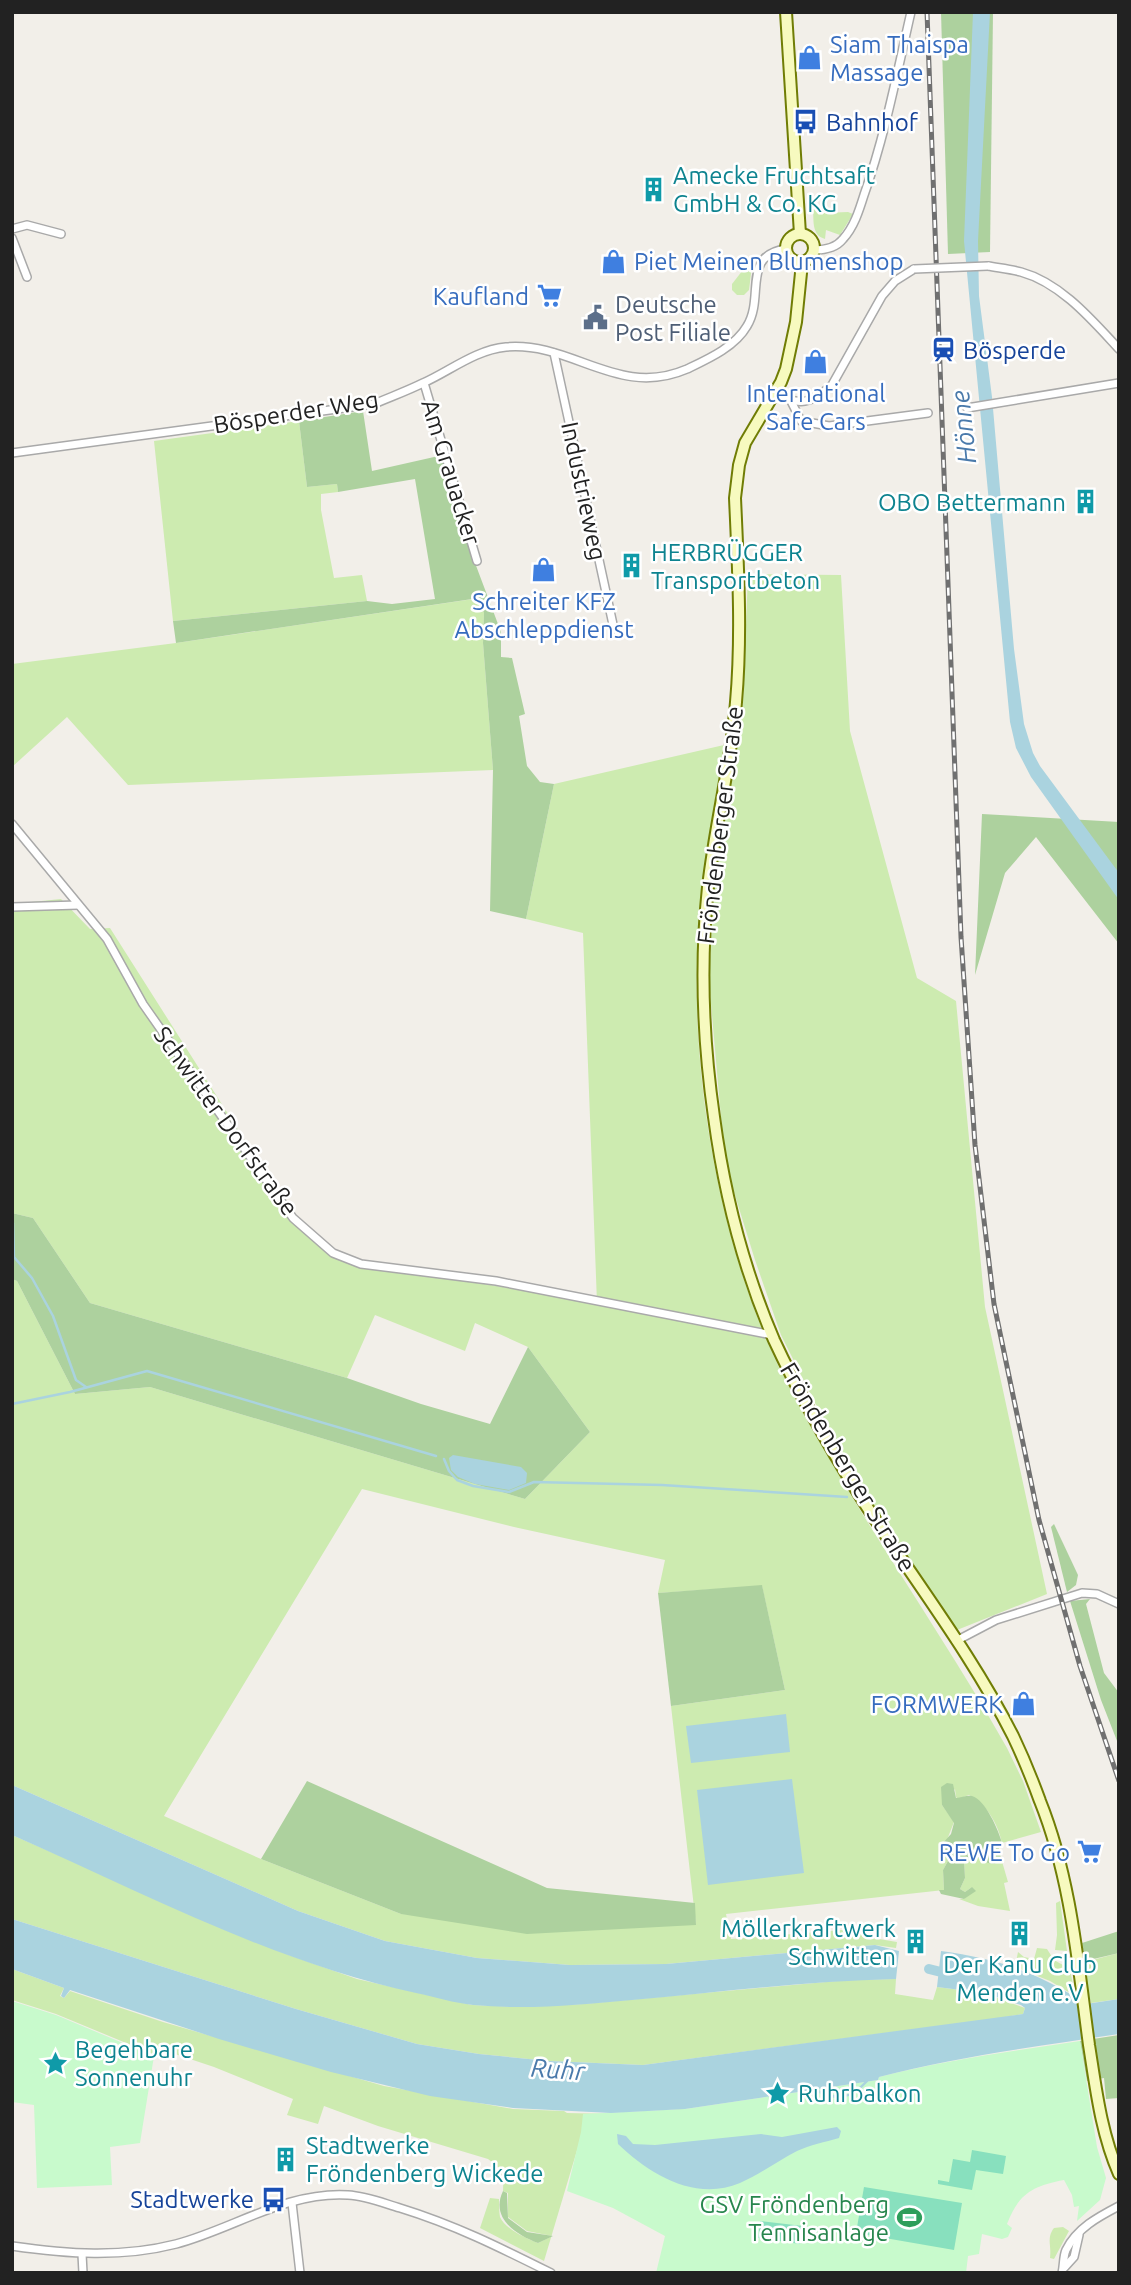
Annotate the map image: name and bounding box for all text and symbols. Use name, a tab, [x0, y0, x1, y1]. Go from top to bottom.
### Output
place label: Siam Thaispa Massage	[830, 31, 969, 86]
shop icon: Siam Thaispa Massage	[796, 44, 824, 72]
bus stop icon: Bahnhof	[792, 108, 820, 136]
place label: Bahnhof	[826, 109, 919, 136]
place label: Amecke Fruchtsaft GmbH & Co. KG	[673, 162, 875, 217]
building icon: Amecke Fruchtsaft GmbH & Co. KG	[639, 175, 667, 203]
shop icon: Piet Meinen Blumenshop	[600, 247, 628, 275]
place label: Piet Meinen Blumenshop	[634, 248, 904, 275]
supermarket icon: Kaufland	[535, 282, 563, 310]
place label: Kaufland	[433, 283, 529, 310]
place label: Deutsche Post Filiale	[615, 291, 731, 346]
public building icon: Deutsche Post Filiale	[581, 304, 609, 332]
station icon: Bösperde	[929, 336, 957, 364]
place label: Bösperde	[963, 337, 1066, 364]
shop icon: International Safe Cars	[802, 348, 830, 376]
place label: International Safe Cars	[746, 380, 886, 435]
street label: Bösperder Weg	[212, 386, 380, 438]
water label: Hönne	[945, 389, 981, 465]
street label: Am Grauacker	[416, 396, 486, 548]
street label: Industrieweg	[556, 419, 612, 563]
building icon: OBO Bettermann	[1072, 488, 1100, 516]
place label: OBO Bettermann	[878, 489, 1066, 516]
place label: HERBRÜGGER Transportbeton	[651, 539, 820, 594]
building icon: HERBRÜGGER Transportbeton	[617, 552, 645, 580]
shop icon: Schreiter KFZ Abschleppdienst	[530, 556, 558, 584]
place label: Schreiter KFZ Abschleppdienst	[454, 588, 634, 643]
street label: Fröndenberger Straße	[692, 705, 748, 945]
street label: Schwitter Dorfstraße	[148, 1021, 304, 1221]
street label: Fröndenberger Straße	[775, 1358, 921, 1576]
shop icon: FORMWERK	[1009, 1690, 1037, 1718]
place label: FORMWERK	[871, 1691, 1003, 1718]
supermarket icon: REWE To Go	[1076, 1838, 1104, 1866]
place label: REWE To Go	[939, 1839, 1070, 1866]
place label: Möllerkraftwerk Schwitten	[721, 1915, 896, 1970]
building icon: Der Kanu Club Menden e.V	[1006, 1919, 1034, 1947]
building icon: Möllerkraftwerk Schwitten	[902, 1928, 930, 1956]
place label: Der Kanu Club Menden e.V	[943, 1951, 1097, 2006]
place label: Begehbare Sonnenuhr	[75, 2036, 193, 2091]
place icon: Begehbare Sonnenuhr	[41, 2049, 69, 2077]
water label: Ruhr	[530, 2053, 587, 2085]
place icon: Ruhrbalkon	[764, 2079, 792, 2107]
place label: Ruhrbalkon	[798, 2080, 922, 2107]
place label: Stadtwerke Fröndenberg Wickede	[306, 2132, 544, 2187]
building icon: Stadtwerke Fröndenberg Wickede	[272, 2145, 300, 2173]
bus stop icon: Stadtwerke	[260, 2185, 288, 2213]
place label: Stadtwerke	[130, 2186, 254, 2213]
place label: GSV Fröndenberg Tennisanlage	[700, 2191, 889, 2246]
sports icon: GSV Fröndenberg Tennisanlage	[895, 2204, 923, 2232]

